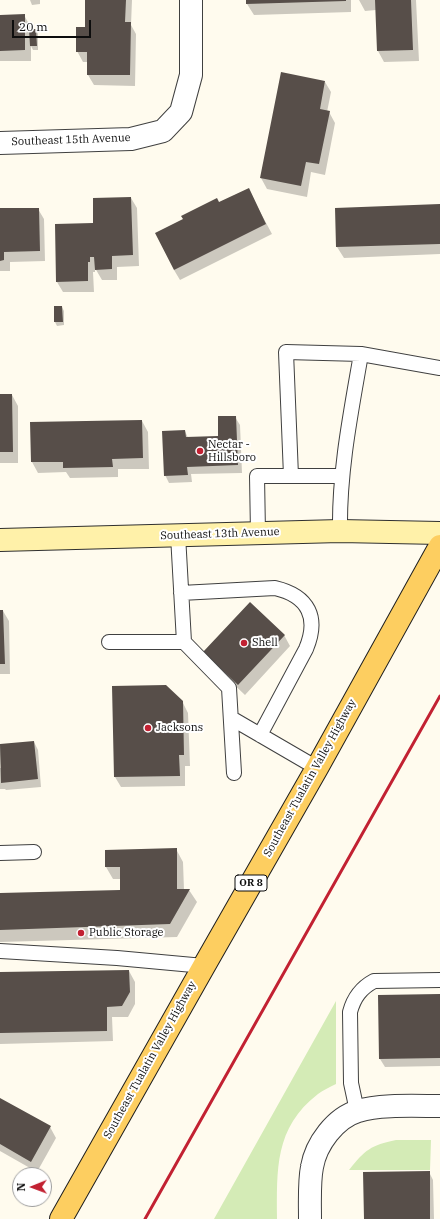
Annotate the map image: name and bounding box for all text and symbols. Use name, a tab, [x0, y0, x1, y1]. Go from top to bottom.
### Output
scale bar	[14, 12, 93, 38]
text: 20 m	[19, 19, 48, 34]
street label: Southeast 15th Avenue	[11, 131, 131, 149]
place label: Nectar - Hillsboro	[208, 438, 256, 464]
marker: Nectar - Hillsboro	[195, 446, 205, 456]
street label: Southeast 13th Avenue	[160, 525, 280, 543]
place label: Shell	[252, 636, 278, 650]
marker: Shell	[239, 638, 249, 648]
street label: Southeast Tualatin Valley Highway	[261, 697, 359, 859]
place label: Jacksons	[156, 721, 203, 735]
marker: Jacksons	[143, 723, 153, 733]
road number: OR 8	[235, 875, 267, 891]
place label: Public Storage	[89, 926, 163, 940]
marker: Public Storage	[76, 928, 86, 938]
street label: Southeast Tualatin Valley Highway	[101, 979, 199, 1141]
north arrow	[12, 1167, 52, 1207]
text: N	[14, 1183, 28, 1192]

